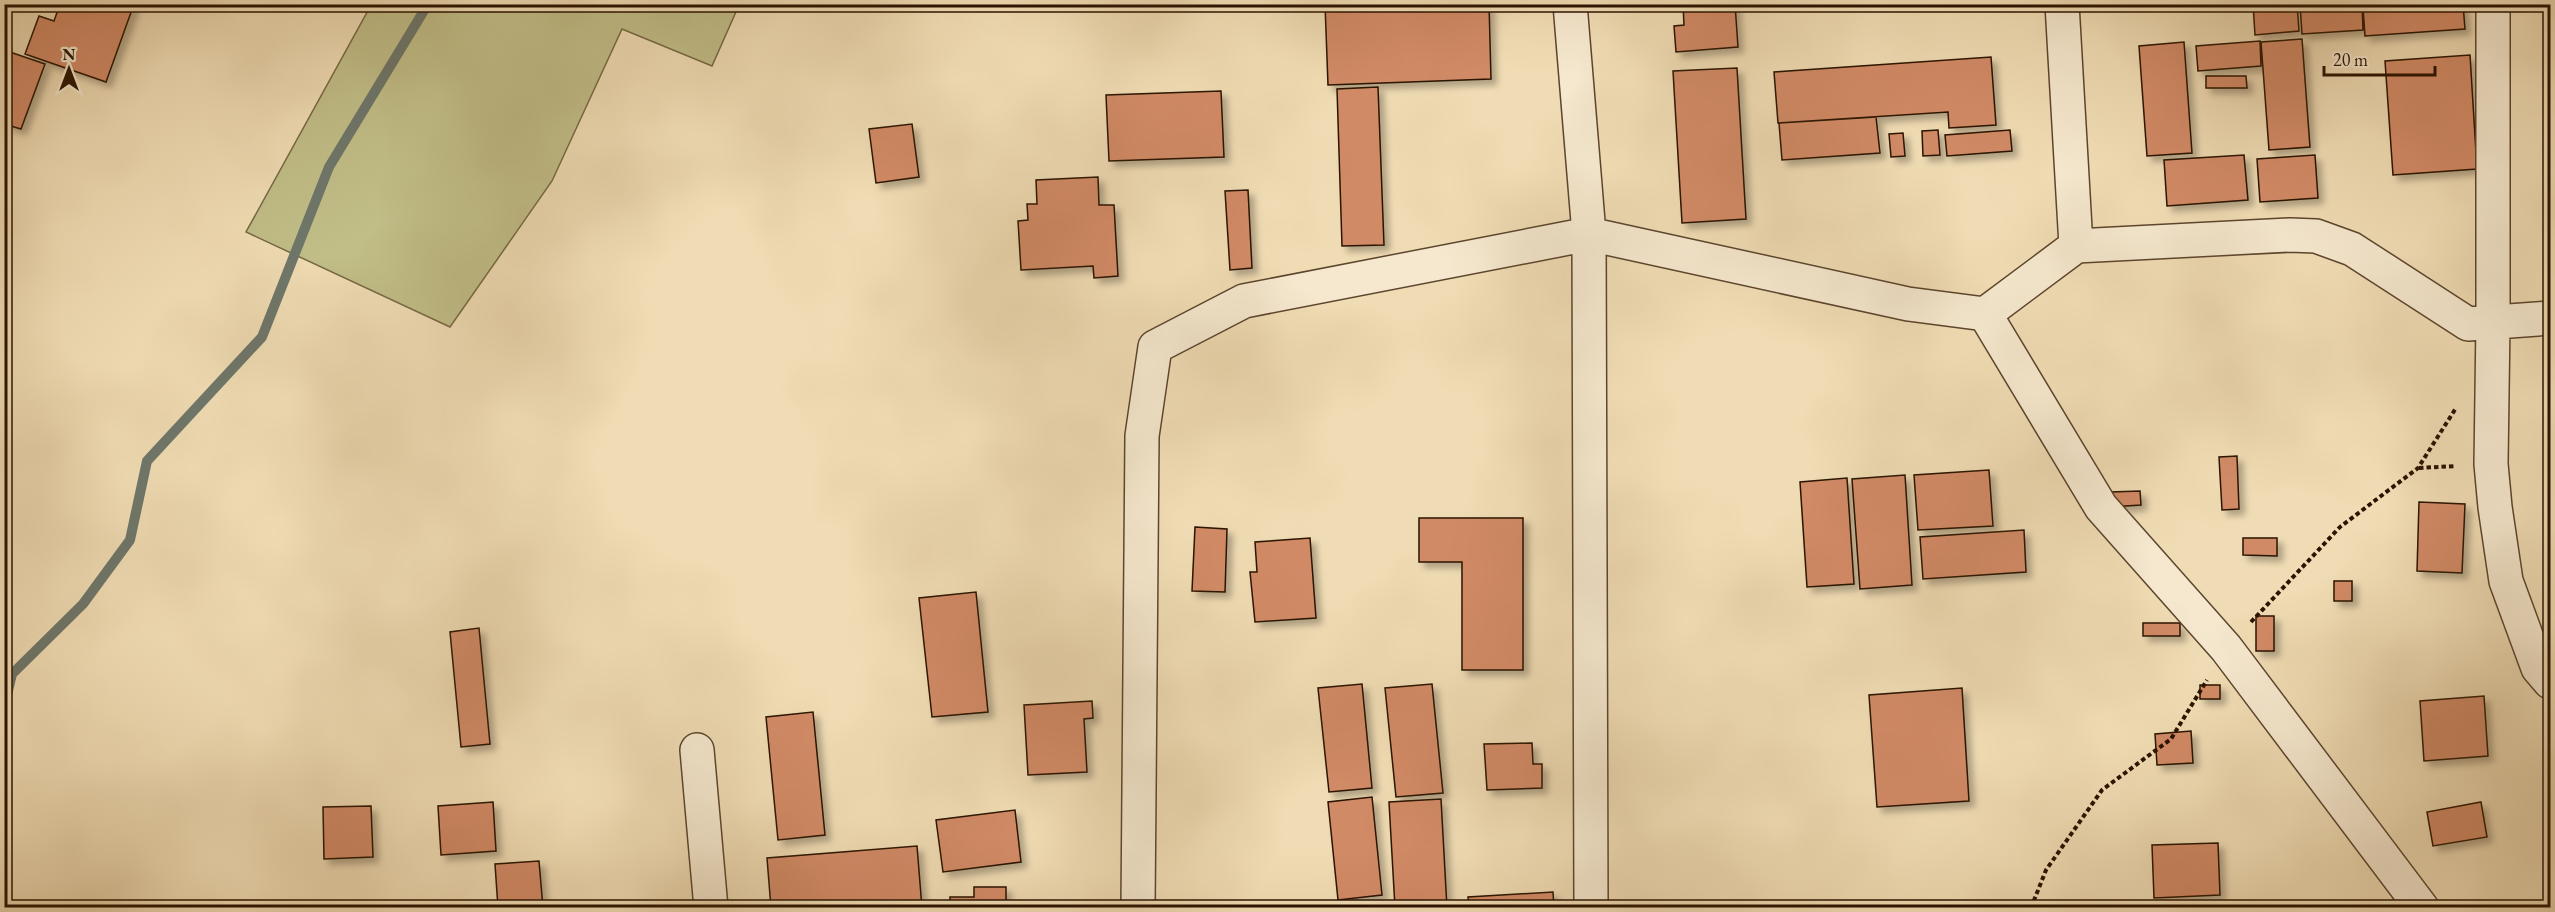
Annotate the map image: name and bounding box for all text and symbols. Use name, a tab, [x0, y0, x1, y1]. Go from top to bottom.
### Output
north arrow	[39, 39, 99, 99]
scale bar	[2324, 39, 2435, 77]
text: N	[63, 44, 76, 65]
text: 20 m	[2333, 48, 2368, 71]

